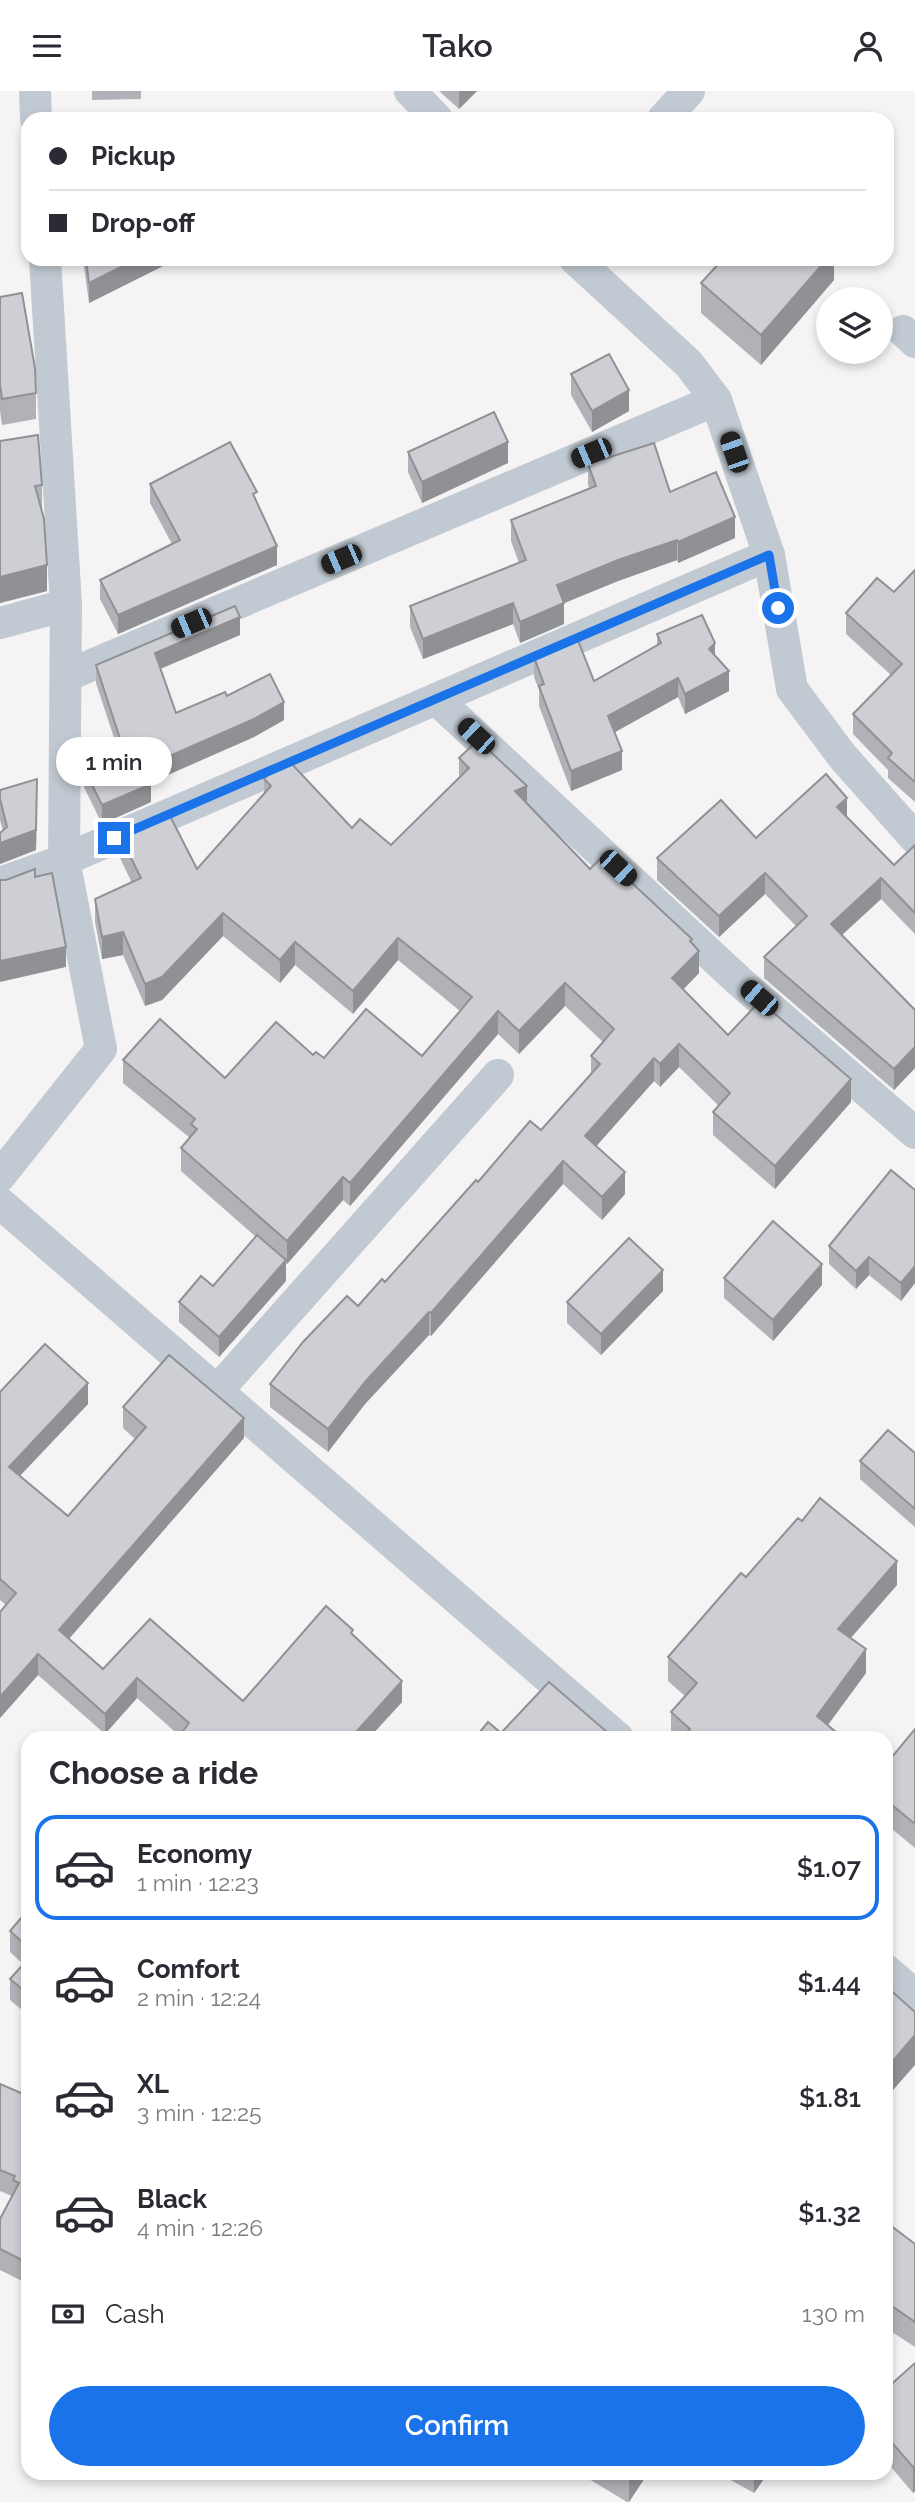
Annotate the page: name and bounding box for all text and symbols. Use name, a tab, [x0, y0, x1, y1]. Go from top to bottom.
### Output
icon: menu	[28, 27, 66, 65]
text: Tako	[422, 27, 493, 64]
icon: person	[849, 27, 887, 65]
text: Pickup	[91, 141, 176, 171]
text: Drop-off	[91, 208, 195, 238]
map controls	[816, 287, 893, 364]
button: layers	[816, 287, 893, 364]
car	[718, 429, 751, 475]
car	[568, 435, 615, 471]
car	[318, 541, 365, 577]
route start	[762, 592, 794, 624]
car	[168, 605, 215, 641]
car	[454, 714, 499, 758]
callout: 1 min	[56, 737, 172, 785]
text: 1 min	[85, 748, 143, 775]
route end	[98, 822, 130, 854]
car	[596, 846, 641, 890]
car	[737, 976, 782, 1020]
text: Choose a ride	[49, 1754, 258, 1791]
icon: car	[53, 1836, 116, 1899]
text: Economy	[137, 1839, 252, 1869]
text: $1.07	[797, 1853, 861, 1883]
text: 1 min · 12:23	[137, 1869, 259, 1896]
icon: car	[53, 1951, 116, 2014]
text: Comfort	[137, 1954, 240, 1984]
text: $1.44	[798, 1968, 861, 1998]
text: 2 min · 12:24	[137, 1984, 261, 2011]
icon: car	[53, 2066, 116, 2129]
text: XL	[137, 2069, 169, 2099]
text: $1.81	[799, 2083, 861, 2113]
text: 3 min · 12:25	[137, 2099, 261, 2126]
icon: car	[53, 2181, 116, 2244]
text: Black	[137, 2184, 207, 2214]
text: $1.32	[798, 2198, 861, 2228]
text: 4 min · 12:26	[137, 2214, 263, 2241]
icon: cash	[49, 2295, 87, 2333]
text: Cash	[105, 2299, 165, 2329]
text: 130 m	[802, 2300, 865, 2327]
button: Confirm	[49, 2386, 865, 2466]

